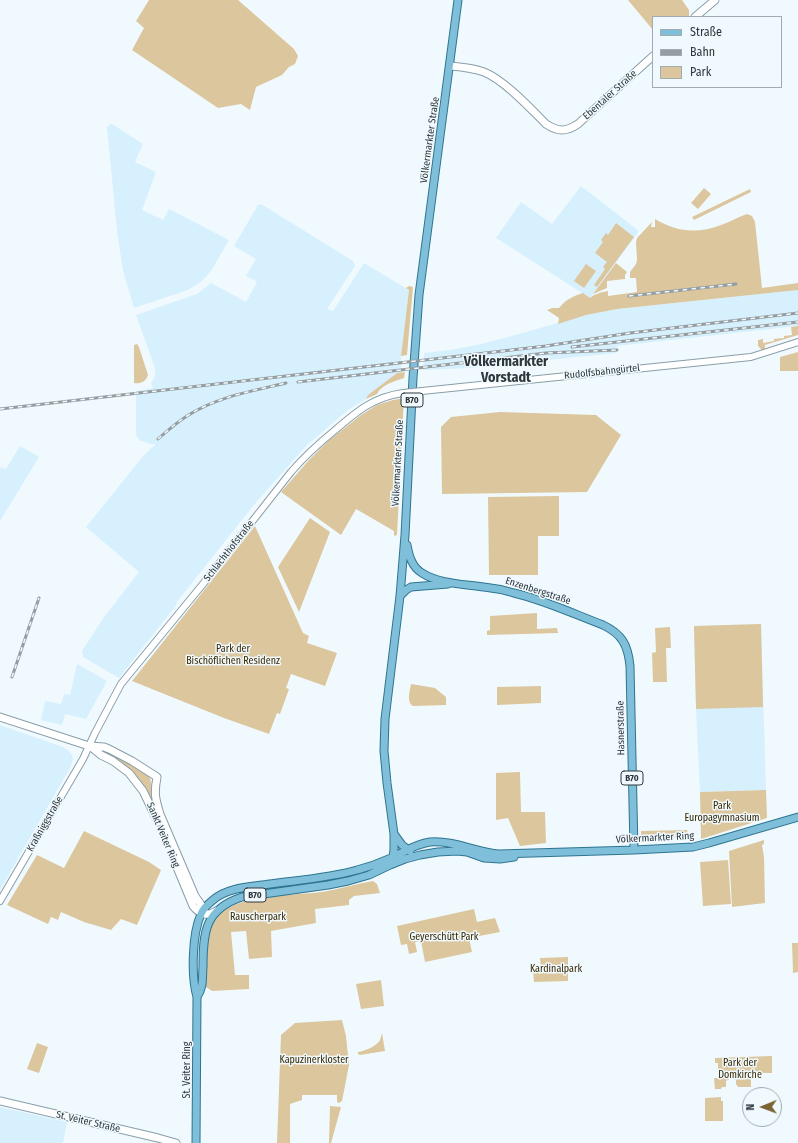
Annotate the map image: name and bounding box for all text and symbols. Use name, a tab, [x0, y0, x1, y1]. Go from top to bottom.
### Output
legend	[652, 16, 782, 88]
text: Straße	[690, 25, 722, 39]
text: Bahn	[690, 45, 715, 59]
text: Park	[690, 65, 711, 79]
street label: Ebentaler Straße	[581, 68, 639, 122]
street label: Völkermarkter Straße	[418, 96, 442, 184]
district label: Völkermarkter Vorstadt	[464, 354, 548, 386]
street label: Rudolfsbahngürtel	[564, 362, 640, 382]
road number: B70	[401, 393, 423, 407]
street label: Völkermarkter Straße	[390, 419, 406, 507]
street label: Schlachthofstraße	[201, 518, 257, 584]
street label: Enzenbergstraße	[504, 575, 572, 607]
park label: Park der Bischöflichen Residenz	[186, 643, 280, 666]
street label: Hasnerstraße	[615, 701, 627, 755]
road number: B70	[621, 771, 643, 785]
street label: Kraßniggstraße	[24, 794, 66, 854]
park label: Park Europagymnasium	[685, 800, 759, 824]
street label: Sankt Veiter Ring	[144, 801, 182, 869]
street label: Völkermarkter Ring	[616, 830, 694, 846]
road number: B70	[244, 888, 266, 902]
park label: Rauscherpark	[230, 911, 286, 923]
park label: Geyerschütt Park	[409, 931, 479, 943]
park label: Kardinalpark	[530, 963, 582, 975]
street label: St. Veiter Ring	[181, 1042, 193, 1098]
park label: Kapuzinerkloster	[279, 1054, 349, 1066]
park label: Park der Domkirche	[718, 1057, 762, 1080]
north arrow	[742, 1087, 782, 1127]
text: N	[744, 1104, 757, 1111]
street label: St. Veiter Straße	[55, 1109, 121, 1135]

